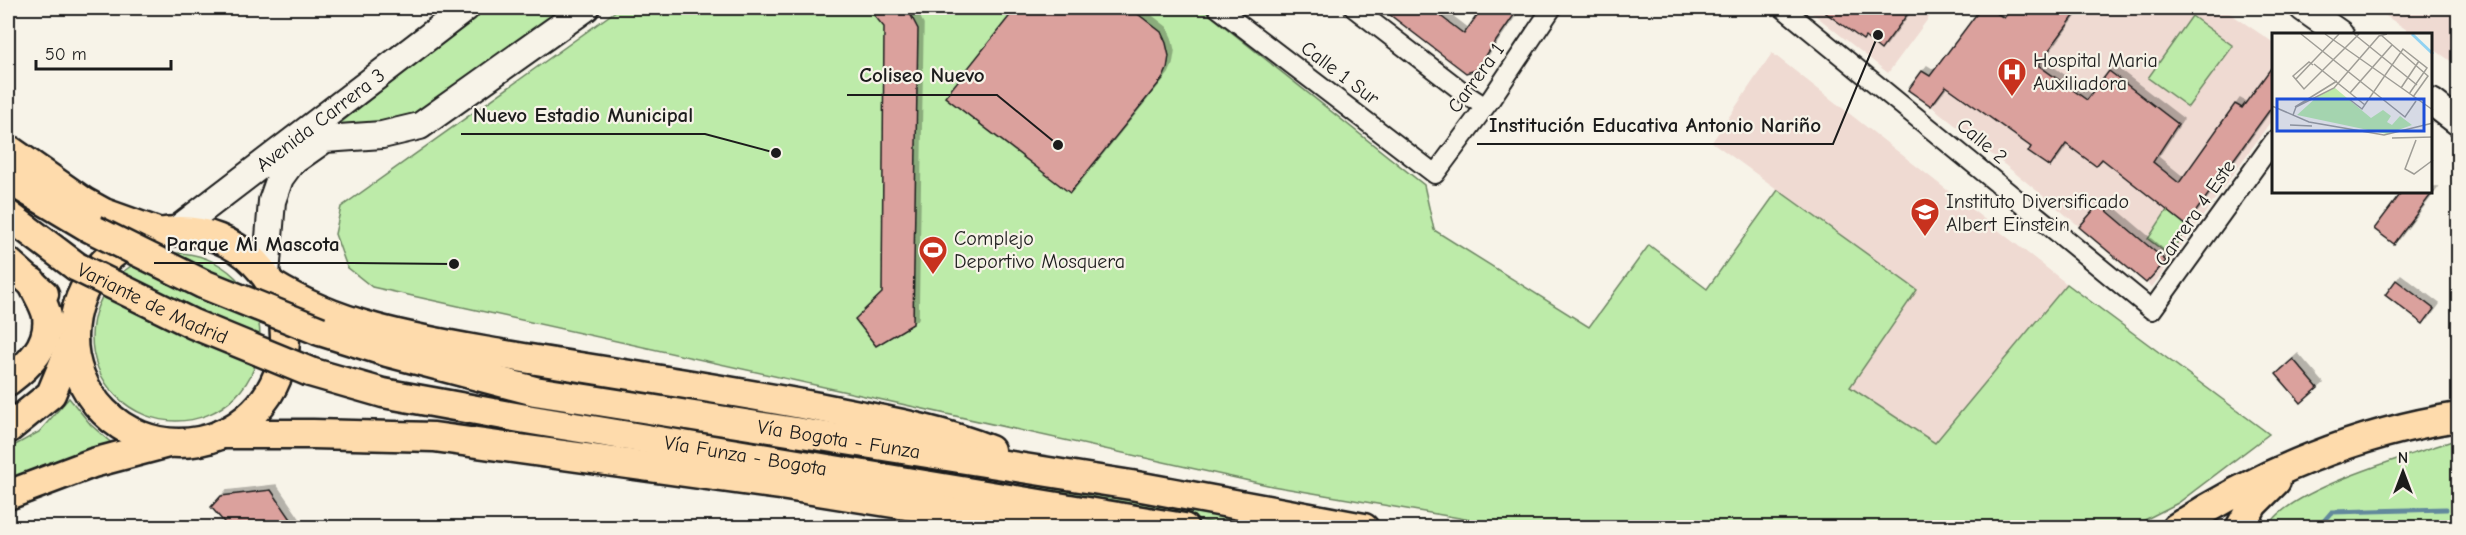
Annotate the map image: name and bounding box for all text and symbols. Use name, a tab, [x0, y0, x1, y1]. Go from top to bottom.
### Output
scale bar	[36, 33, 171, 71]
inset map	[2272, 33, 2433, 194]
street label: Calle 1 Sur	[1296, 36, 1384, 110]
street label: Carrera 1	[1443, 39, 1509, 117]
text: 50 m	[45, 44, 87, 65]
place label: Hospital Maria Auxiliadora	[2033, 49, 2158, 95]
callout: Coliseo Nuevo	[847, 56, 997, 95]
hospital icon: Hospital Maria Auxiliadora	[1996, 56, 2028, 98]
street label: Avenida Carrera 3	[251, 63, 389, 176]
text: Coliseo Nuevo	[859, 63, 985, 87]
callout: Nuevo Estadio Municipal	[461, 95, 705, 134]
text: Nuevo Estadio Municipal	[473, 103, 693, 127]
callout: Institución Educativa Antonio Nariño	[1477, 105, 1833, 144]
text: Institución Educativa Antonio Nariño	[1489, 113, 1821, 137]
street label: Calle 2	[1952, 113, 2012, 169]
street label: Carrera 4 Este	[2150, 155, 2240, 271]
place label: Instituto Diversificado Albert Einstein	[1946, 190, 2129, 236]
school or university icon: Instituto Diversificado Albert Einstein	[1909, 196, 1941, 238]
callout: Parque Mi Mascota	[154, 224, 352, 263]
place label: Complejo Deportivo Mosquera	[954, 227, 1125, 273]
text: Parque Mi Mascota	[166, 232, 340, 256]
sports icon: Complejo Deportivo Mosquera	[917, 234, 949, 276]
street label: Variante de Madrid	[74, 258, 231, 349]
street label: Vía Bogota - Funza	[756, 415, 922, 463]
street label: Vía Funza - Bogota	[663, 431, 829, 480]
north arrow	[2373, 442, 2433, 502]
text: N	[2398, 449, 2408, 467]

